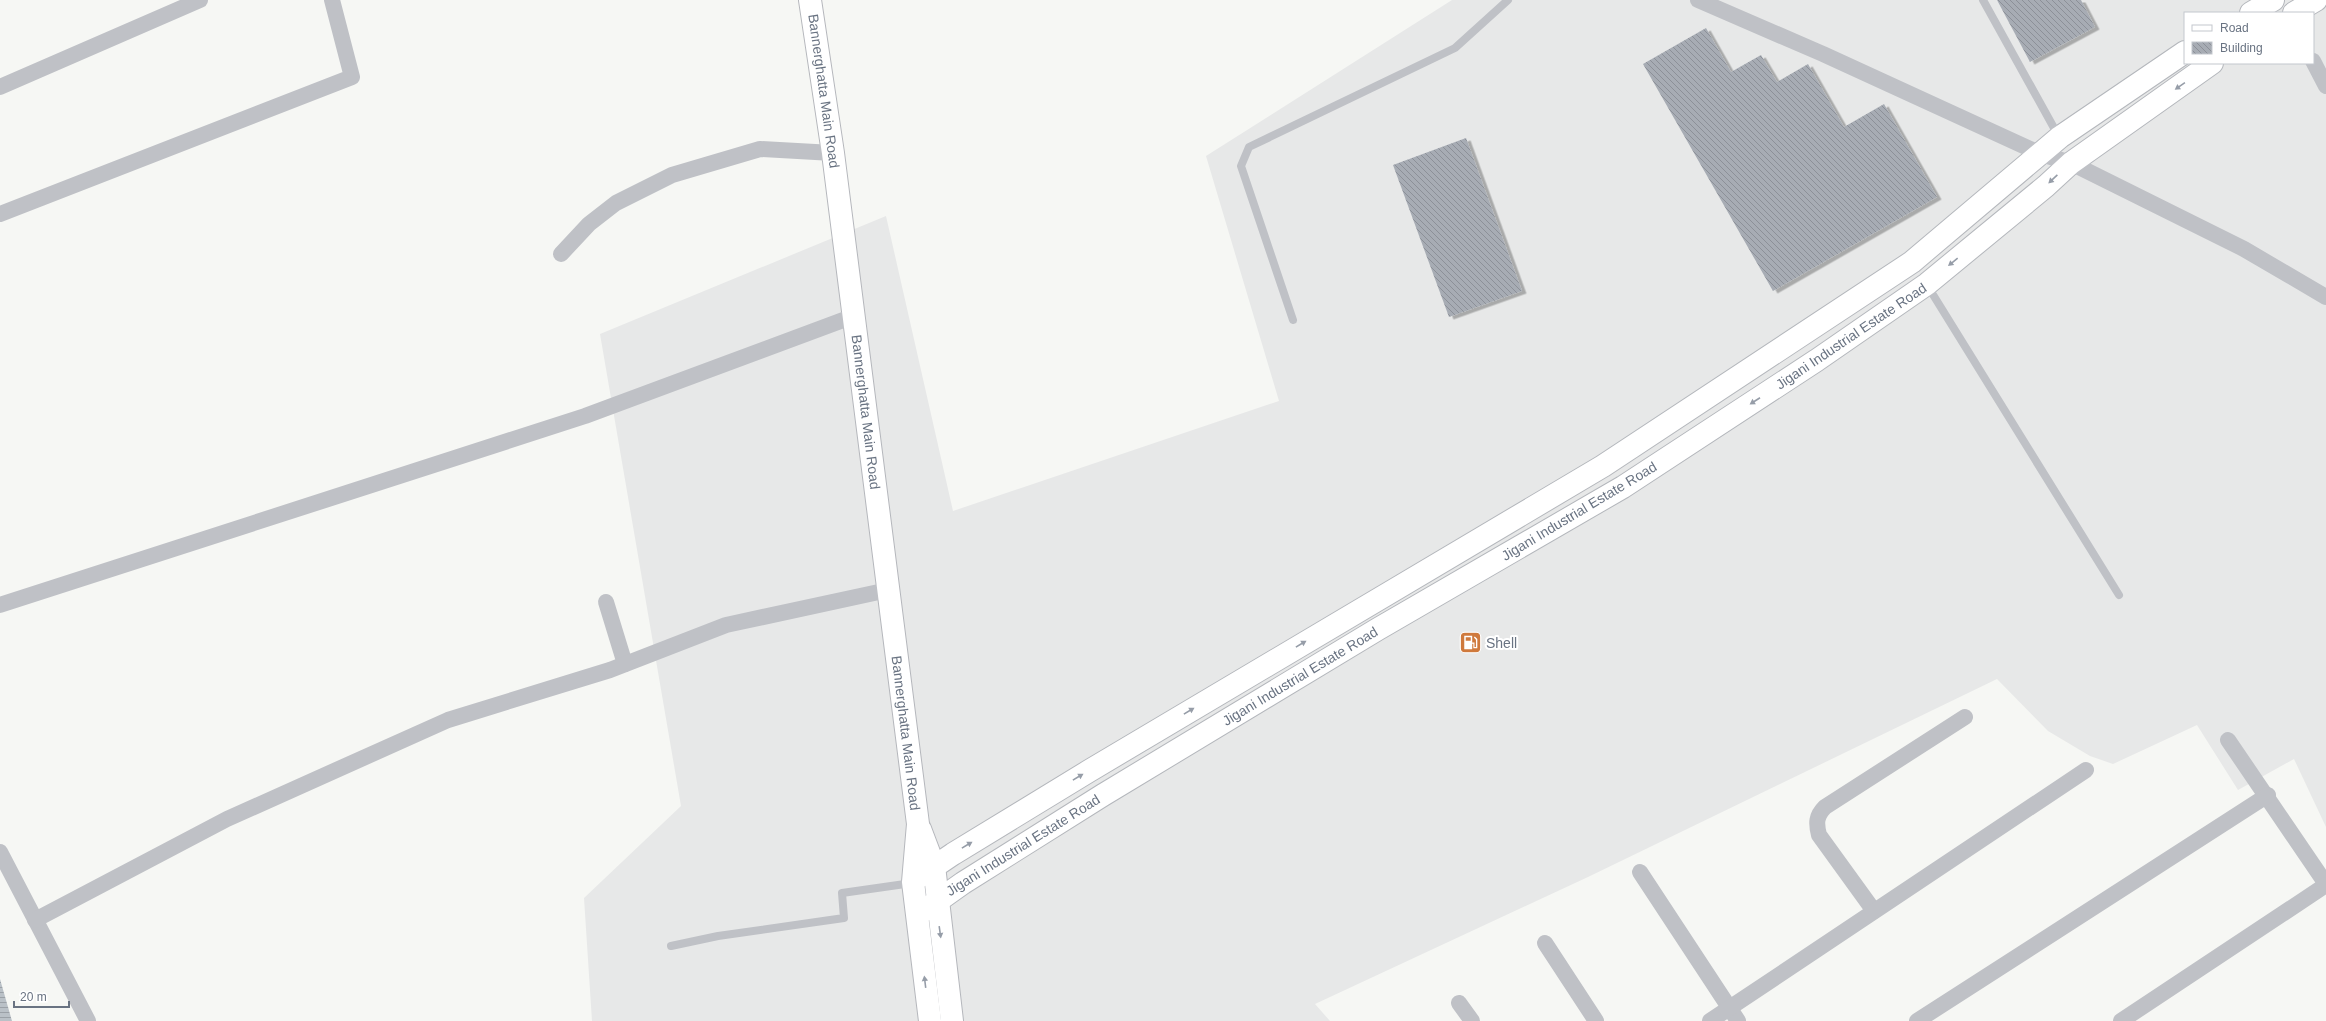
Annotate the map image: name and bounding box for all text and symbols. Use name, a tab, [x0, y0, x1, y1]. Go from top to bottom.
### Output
legend	[2184, 12, 2314, 64]
street label: Bannerghatta Main Road	[805, 13, 843, 169]
text: Road	[2220, 21, 2249, 35]
text: Building	[2220, 41, 2263, 55]
one-way arrow	[2175, 82, 2185, 90]
one-way arrow	[2048, 175, 2058, 184]
one-way arrow	[1947, 258, 1958, 267]
street label: Jigani Industrial Estate Road	[1773, 280, 1929, 392]
street label: Bannerghatta Main Road	[849, 334, 883, 490]
one-way arrow	[1749, 397, 1760, 405]
street label: Jigani Industrial Estate Road	[1498, 458, 1660, 564]
street label: Jigani Industrial Estate Road	[1219, 623, 1381, 729]
fuel station icon: Shell	[1457, 630, 1483, 656]
place label: Shell	[1486, 635, 1517, 651]
one-way arrow	[1295, 640, 1307, 647]
street label: Bannerghatta Main Road	[889, 655, 923, 811]
one-way arrow	[1183, 707, 1195, 714]
one-way arrow	[1072, 774, 1084, 781]
street label: Jigani Industrial Estate Road	[943, 791, 1103, 899]
one-way arrow	[961, 842, 973, 849]
one-way arrow	[937, 926, 943, 939]
one-way arrow	[922, 976, 928, 988]
scale bar	[14, 983, 69, 1009]
text: 20 m	[20, 990, 47, 1004]

